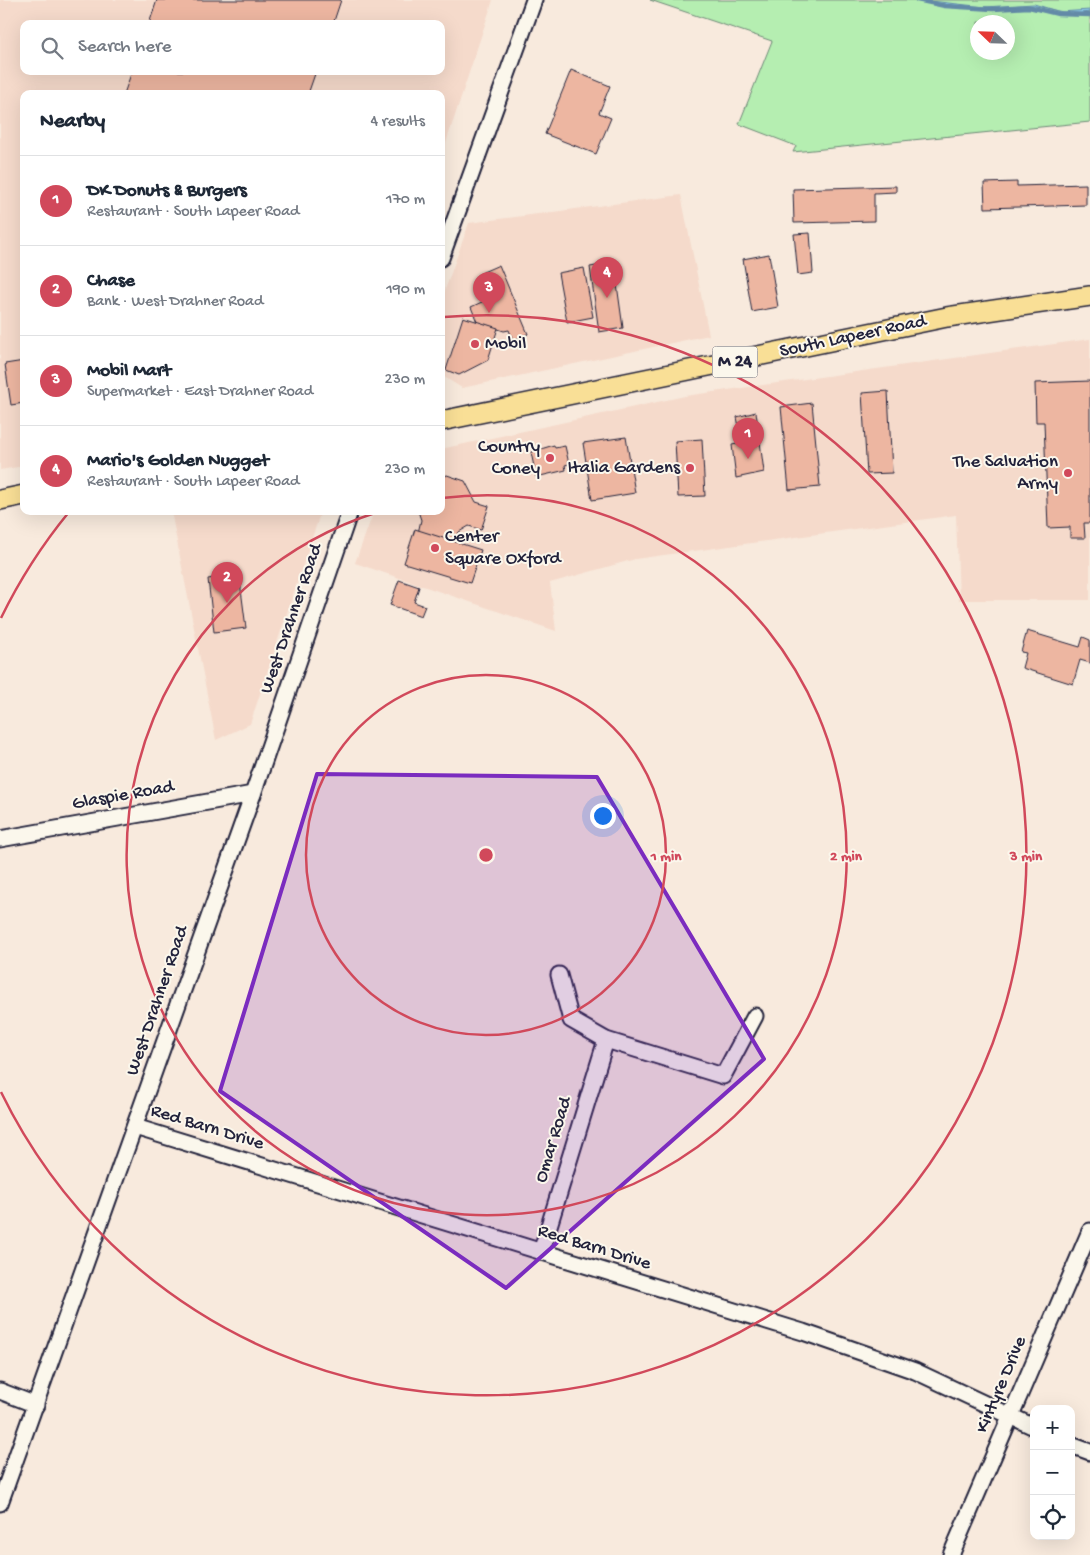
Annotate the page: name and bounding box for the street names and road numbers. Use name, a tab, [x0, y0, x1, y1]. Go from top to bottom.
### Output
street label: South Lapeer Road	[778, 310, 930, 364]
road number: M 24	[712, 347, 758, 378]
street label: West Drahner Road	[256, 539, 329, 697]
street label: Glaspie Road	[70, 775, 178, 816]
street label: West Drahner Road	[122, 921, 195, 1079]
street label: Omar Road	[530, 1093, 578, 1186]
street label: Red Barn Drive	[148, 1100, 267, 1156]
street label: Red Barn Drive	[535, 1220, 654, 1276]
street label: Kintyre Drive	[971, 1333, 1033, 1437]

